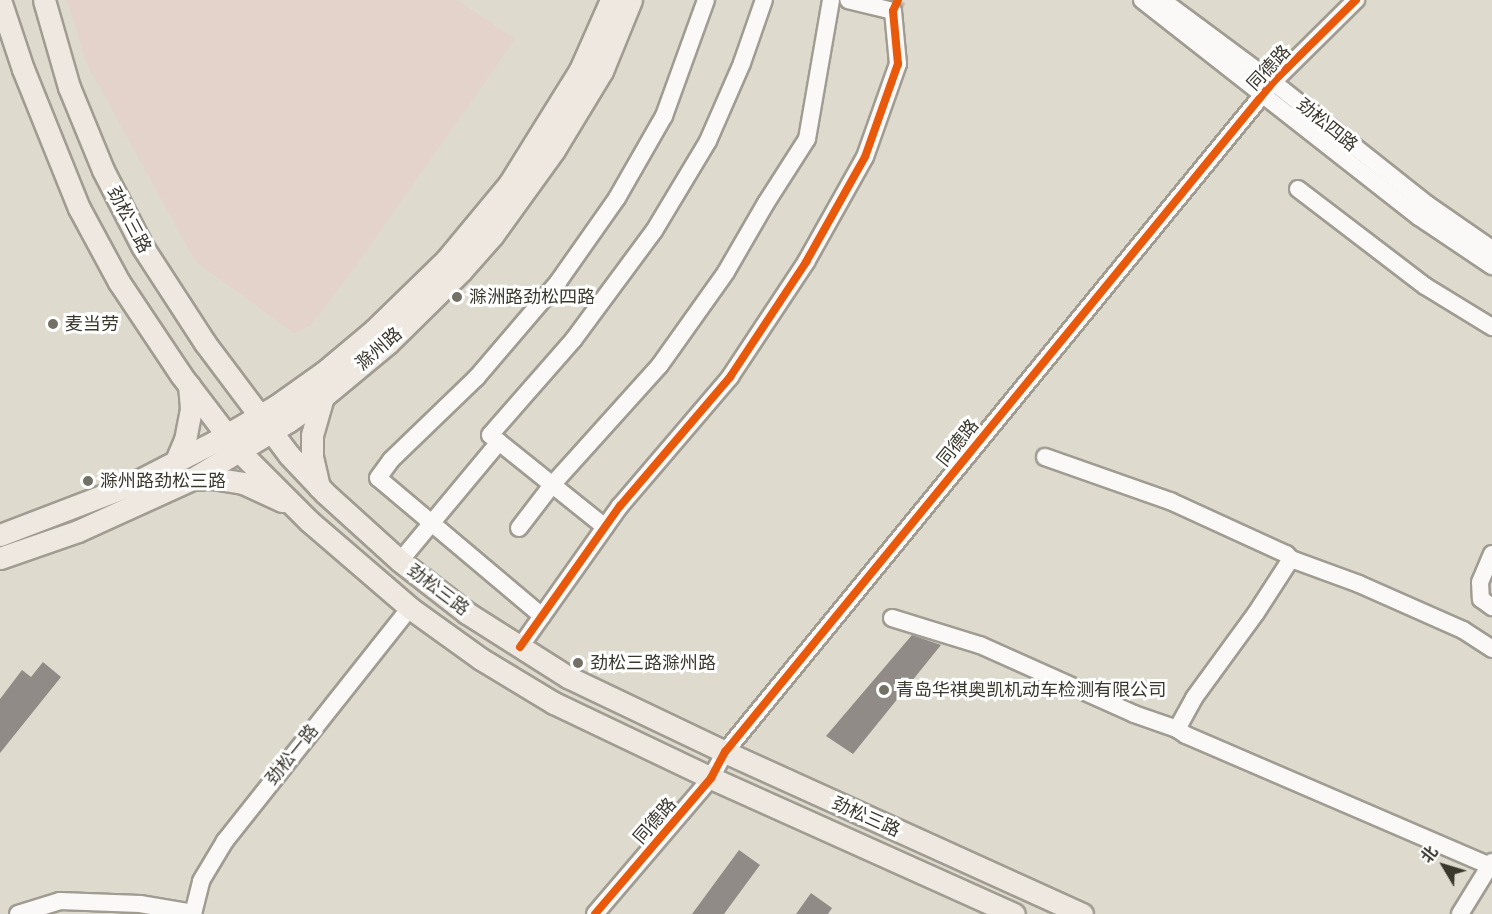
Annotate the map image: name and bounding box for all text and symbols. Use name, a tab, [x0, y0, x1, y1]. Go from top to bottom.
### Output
street label: 同德路	[1243, 41, 1295, 95]
street label: 劲松四路	[1292, 94, 1362, 156]
street label: 劲松三路	[103, 183, 155, 257]
place label: 滁洲路劲松四路	[469, 286, 595, 308]
marker: 滁洲路劲松四路	[450, 290, 464, 304]
place label: 麦当劳	[65, 313, 119, 335]
marker: 麦当劳	[46, 317, 60, 331]
street label: 滁州路	[352, 323, 406, 375]
street label: 同德路	[933, 415, 983, 471]
place label: 滁州路劲松三路	[100, 470, 226, 492]
marker: 滁州路劲松三路	[81, 474, 95, 488]
street label: 劲松三路	[403, 560, 473, 620]
place label: 劲松三路滁州路	[590, 652, 716, 674]
marker: 劲松三路滁州路	[571, 656, 585, 670]
place label: 青岛华祺奥凯机动车检测有限公司	[896, 679, 1166, 701]
marker: 青岛华祺奥凯机动车检测有限公司	[877, 683, 891, 697]
street label: 劲松一路	[261, 720, 323, 790]
street label: 劲松三路	[829, 792, 903, 842]
street label: 同德路	[629, 794, 681, 848]
north arrow	[1414, 836, 1474, 896]
text: 北	[1415, 841, 1443, 868]

